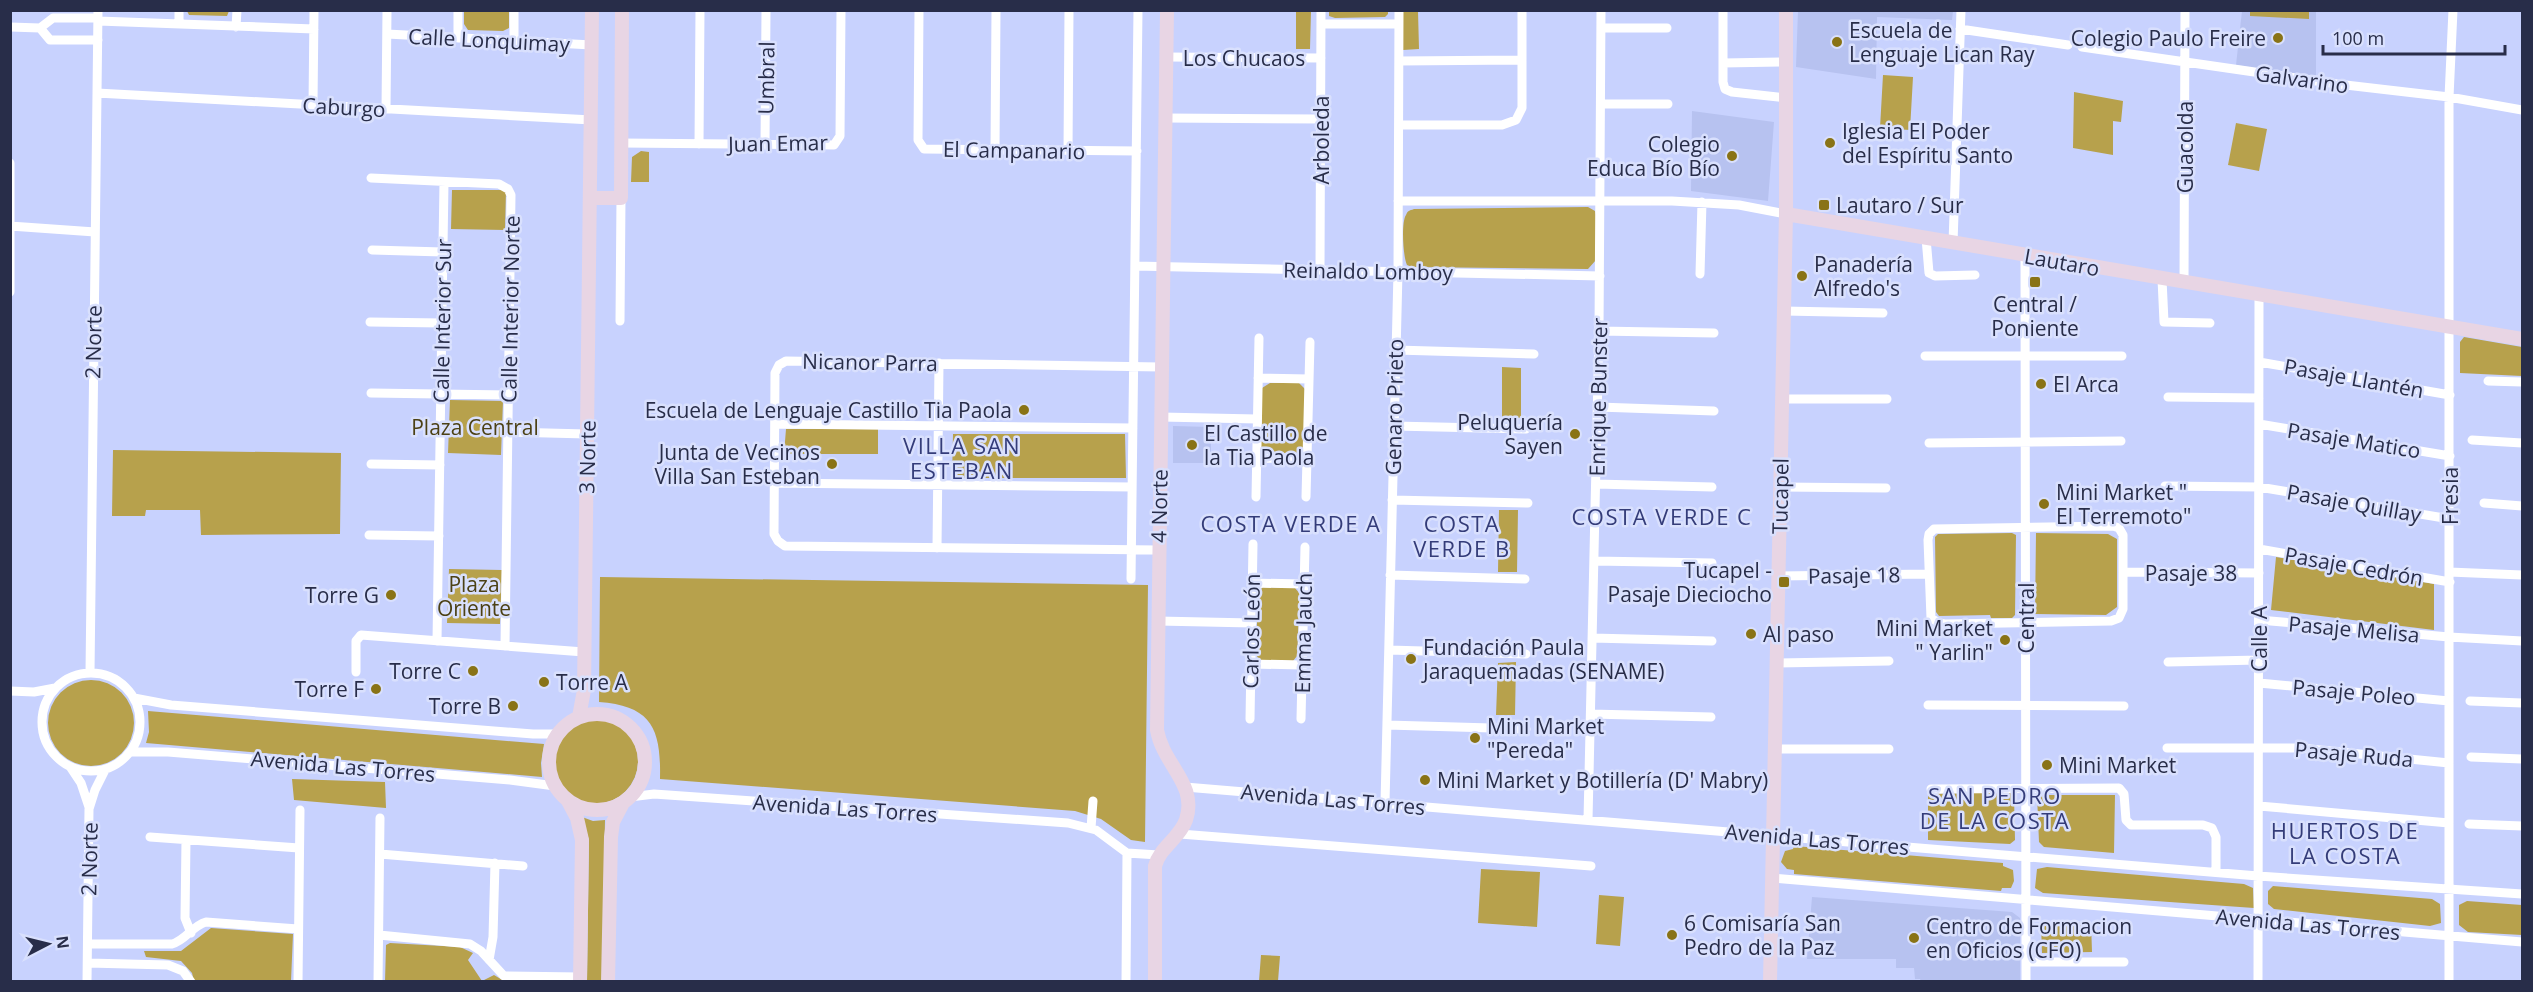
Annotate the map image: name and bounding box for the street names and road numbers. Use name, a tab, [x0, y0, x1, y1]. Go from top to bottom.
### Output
street label: Calle Lonquimay	[407, 22, 571, 58]
street label: Umbral	[751, 41, 781, 115]
street label: Los Chucaos	[1183, 44, 1305, 72]
street label: Galvarino	[2254, 59, 2350, 99]
street label: Caburgo	[302, 91, 386, 123]
street label: Arboleda	[1307, 96, 1335, 184]
street label: Guacolda	[2171, 101, 2199, 193]
street label: Juan Emar	[726, 128, 829, 158]
street label: El Campanario	[943, 135, 1085, 165]
street label: Calle Interior Norte	[494, 215, 526, 403]
street label: Calle Interior Sur	[427, 238, 457, 403]
street label: Lautaro	[2022, 242, 2102, 282]
street label: Reinaldo Lomboy	[1283, 256, 1454, 286]
street label: 2 Norte	[78, 305, 108, 379]
street label: Enrique Bunster	[1583, 317, 1613, 477]
street label: Genaro Prieto	[1379, 338, 1409, 476]
street label: Nicanor Parra	[802, 347, 938, 377]
street label: Pasaje Llantén	[2282, 352, 2426, 404]
street label: Pasaje Matico	[2285, 416, 2423, 464]
street label: 3 Norte	[572, 420, 602, 494]
street label: Tucapel	[1765, 458, 1795, 534]
street label: Fresia	[2436, 467, 2464, 525]
street label: 4 Norte	[1144, 469, 1174, 543]
street label: Pasaje Quillay	[2285, 477, 2424, 529]
street label: Pasaje Cedrón	[2282, 540, 2426, 592]
street label: Pasaje 38	[2145, 559, 2237, 587]
street label: Pasaje 18	[1807, 560, 1901, 590]
street label: Emma Jauch	[1288, 572, 1318, 694]
street label: Carlos León	[1236, 573, 1266, 689]
street label: Central	[2012, 583, 2040, 653]
street label: Calle A	[2245, 605, 2273, 672]
street label: Pasaje Melisa	[2287, 609, 2421, 649]
street label: Pasaje Poleo	[2291, 673, 2417, 711]
street label: Pasaje Ruda	[2294, 735, 2414, 773]
street label: Avenida Las Torres	[250, 744, 436, 788]
street label: Avenida Las Torres	[1240, 777, 1426, 821]
street label: Avenida Las Torres	[752, 788, 938, 828]
street label: Avenida Las Torres	[1724, 817, 1910, 861]
street label: 2 Norte	[74, 822, 104, 896]
street label: Avenida Las Torres	[2215, 902, 2401, 946]

